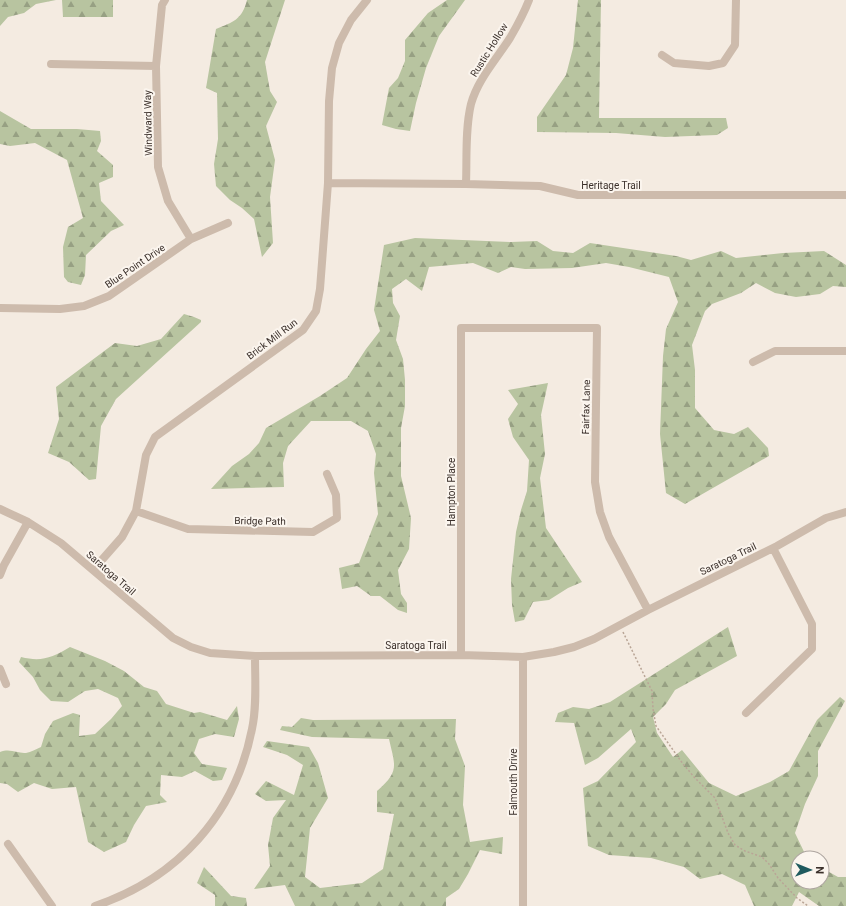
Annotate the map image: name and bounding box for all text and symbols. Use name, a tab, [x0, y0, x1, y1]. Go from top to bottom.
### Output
street label: Rustic Hollow	[468, 21, 510, 79]
street label: Windward Way	[142, 90, 154, 156]
street label: Heritage Trail	[581, 180, 641, 191]
street label: Blue Point Drive	[103, 242, 167, 290]
street label: Brick Mill Run	[245, 316, 299, 362]
street label: Fairfax Lane	[580, 380, 592, 434]
street label: Hampton Place	[446, 458, 457, 526]
street label: Bridge Path	[234, 515, 286, 527]
street label: Saratoga Trail	[698, 541, 758, 577]
street label: Saratoga Trail	[84, 549, 138, 597]
street label: Saratoga Trail	[385, 640, 447, 651]
street label: Falmouth Drive	[508, 749, 519, 815]
north arrow	[790, 850, 830, 890]
text: N	[813, 866, 826, 874]

